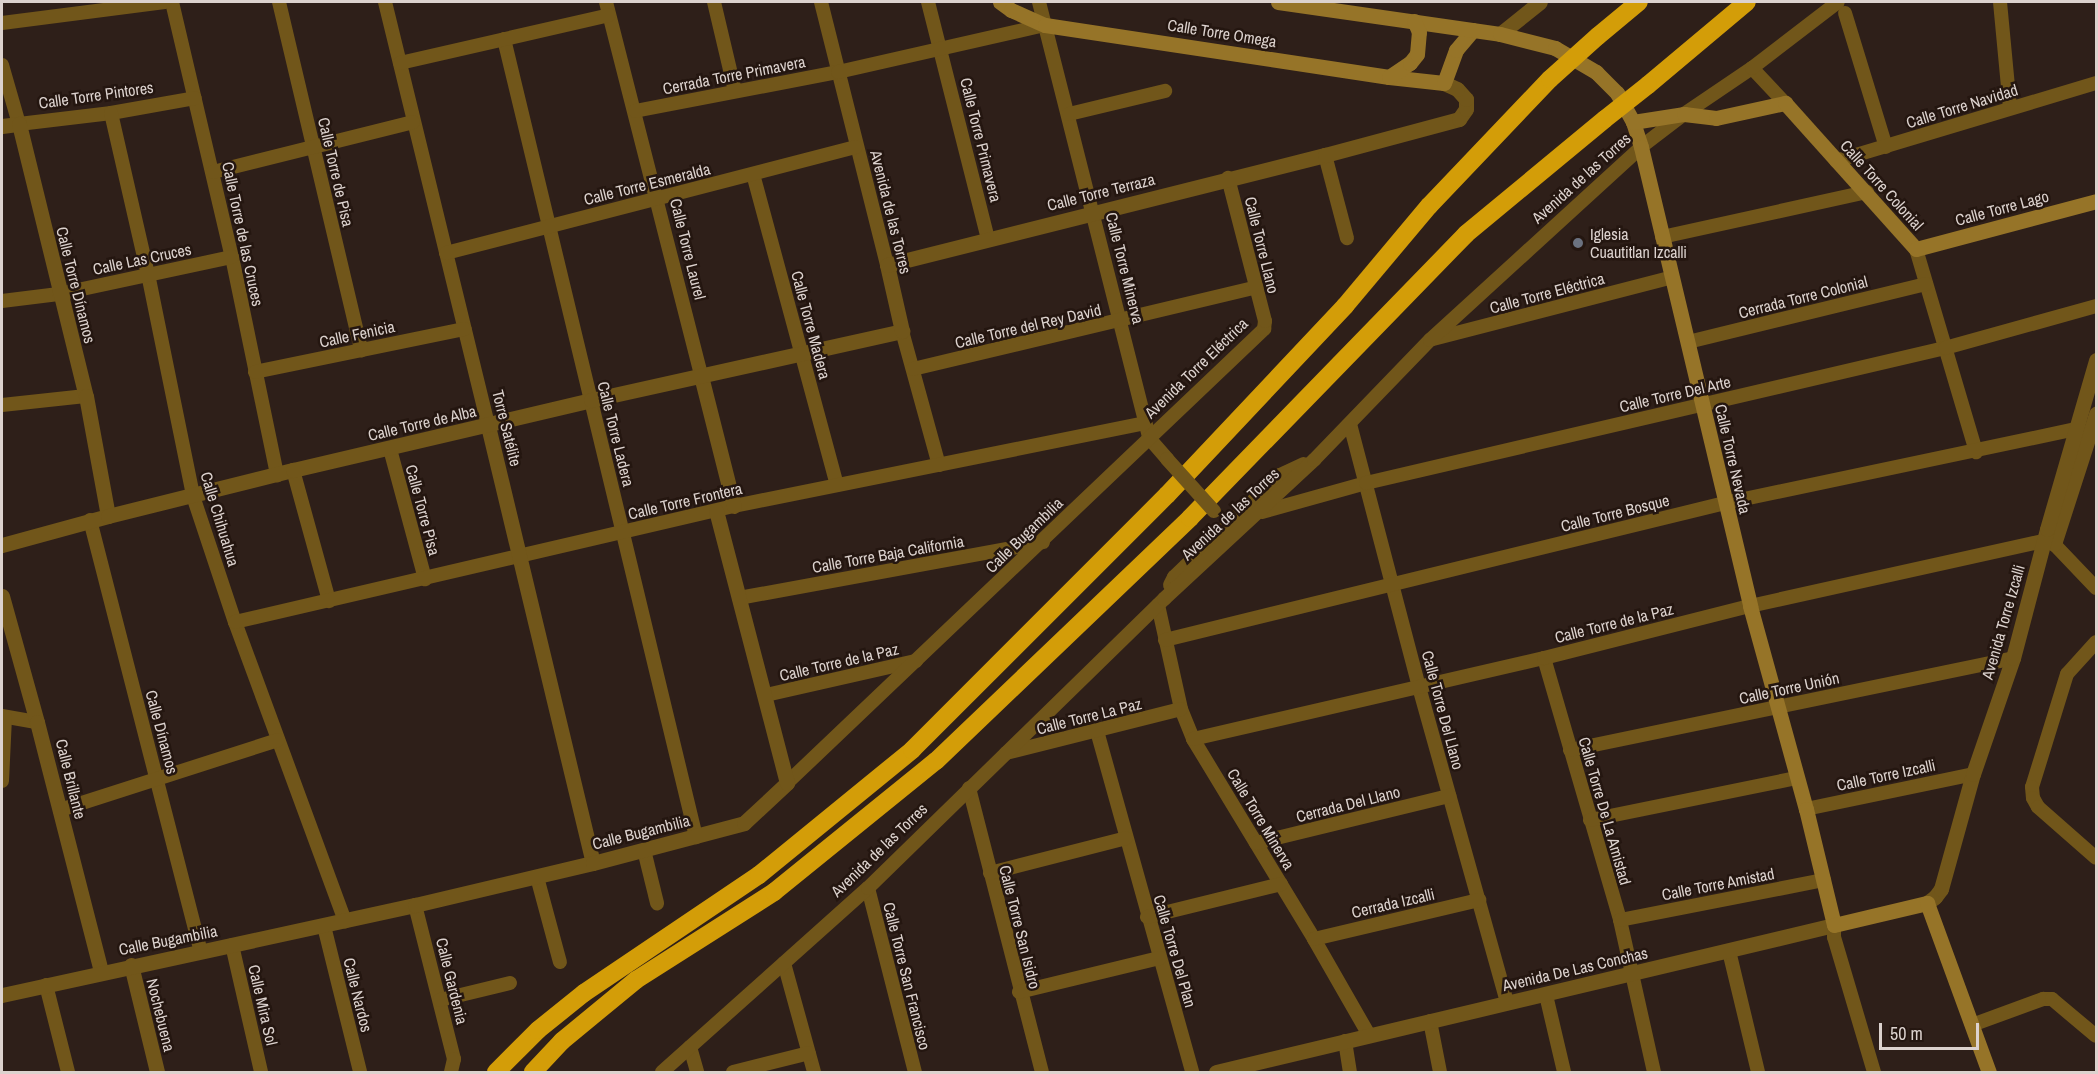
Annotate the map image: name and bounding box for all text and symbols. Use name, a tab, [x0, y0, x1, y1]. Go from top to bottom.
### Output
street label: Calle Torre Omega	[1166, 15, 1278, 51]
street label: Cerrada Torre Primavera	[661, 52, 807, 98]
street label: Calle Torre Primavera	[956, 76, 1006, 204]
street label: Calle Torre Pintores	[37, 77, 155, 113]
street label: Calle Torre Navidad	[1904, 80, 2020, 132]
street label: Calle Torre de Pisa	[314, 115, 358, 229]
street label: Avenida de las Torres	[1528, 128, 1634, 228]
street label: Calle Torre Colonial	[1836, 136, 1928, 234]
street label: Avenida de las Torres	[866, 148, 916, 276]
street label: Calle Torre Esmeralda	[582, 159, 712, 209]
street label: Calle Torre de las Cruces	[218, 160, 268, 308]
street label: Calle Torre Terraza	[1045, 169, 1157, 215]
street label: Calle Torre Lago	[1953, 186, 2051, 230]
street label: Calle Torre Llano	[1241, 195, 1283, 295]
street label: Calle Torre Laurel	[666, 196, 710, 302]
street label: Calle Torre Minerva	[1102, 210, 1148, 326]
place label: Iglesia Cuautitlan Izcalli	[1590, 224, 1687, 262]
street label: Calle Torre Dínamos	[52, 225, 100, 345]
marker: Iglesia Cuautitlan Izcalli	[1571, 236, 1585, 250]
street label: Calle Las Cruces	[91, 239, 193, 279]
street label: Calle Torre Eléctrica	[1487, 268, 1607, 318]
street label: Calle Torre Madera	[787, 269, 835, 381]
street label: Cerrada Torre Colonial	[1736, 272, 1870, 322]
street label: Calle Torre del Rey David	[953, 300, 1103, 352]
street label: Avenida Torre Eléctrica	[1140, 314, 1252, 422]
street label: Calle Fenicia	[318, 317, 396, 351]
street label: Calle Torre Del Arte	[1617, 372, 1733, 416]
street label: Calle Torre Ladera	[594, 379, 638, 489]
street label: Torre Satélite	[488, 388, 526, 468]
street label: Calle Torre de Alba	[365, 401, 479, 445]
street label: Calle Torre Nevada	[1711, 402, 1755, 516]
street label: Calle Torre Pisa	[402, 462, 444, 558]
street label: Avenida de las Torres	[1177, 464, 1283, 564]
street label: Calle Chihuahua	[197, 469, 243, 569]
street label: Calle Torre Frontera	[626, 479, 744, 523]
street label: Calle Torre Bosque	[1559, 490, 1671, 536]
street label: Calle Bugambilia	[981, 493, 1067, 577]
street label: Calle Torre Baja California	[811, 531, 965, 577]
street label: Avenida Torre Izcalli	[1977, 562, 2029, 682]
street label: Calle Torre de la Paz	[1553, 599, 1675, 647]
street label: Calle Torre de la Paz	[778, 639, 900, 685]
street label: Calle Torre Del Llano	[1418, 648, 1468, 772]
street label: Calle Torre Unión	[1737, 668, 1841, 708]
street label: Calle Dínamos	[142, 688, 182, 776]
street label: Calle Torre La Paz	[1034, 694, 1144, 738]
street label: Calle Torre De La Amistad	[1575, 734, 1635, 888]
street label: Calle Brillante	[52, 737, 90, 821]
street label: Calle Torre Izcalli	[1835, 755, 1937, 795]
street label: Calle Torre Minerva	[1223, 765, 1299, 873]
street label: Cerrada Del Llano	[1294, 782, 1402, 826]
street label: Avenida de las Torres	[827, 799, 931, 901]
street label: Calle Bugambilia	[590, 811, 692, 853]
street label: Calle Torre San Isidro	[995, 863, 1045, 991]
street label: Calle Torre Amistad	[1660, 864, 1776, 904]
street label: Cerrada Izcalli	[1350, 884, 1436, 922]
street label: Calle Torre Del Plan	[1150, 892, 1200, 1010]
street label: Calle Torre San Francisco	[879, 900, 935, 1052]
street label: Calle Bugambilia	[117, 921, 219, 959]
street label: Calle Gardenia	[432, 936, 472, 1026]
street label: Avenida De Las Conchas	[1500, 943, 1650, 995]
street label: Calle Nardos	[340, 956, 376, 1034]
street label: Calle Mira Sol	[244, 963, 282, 1047]
street label: Nochebuena	[143, 977, 179, 1053]
scale bar	[1882, 1011, 1982, 1049]
text: 50 m	[1890, 1021, 1923, 1046]

